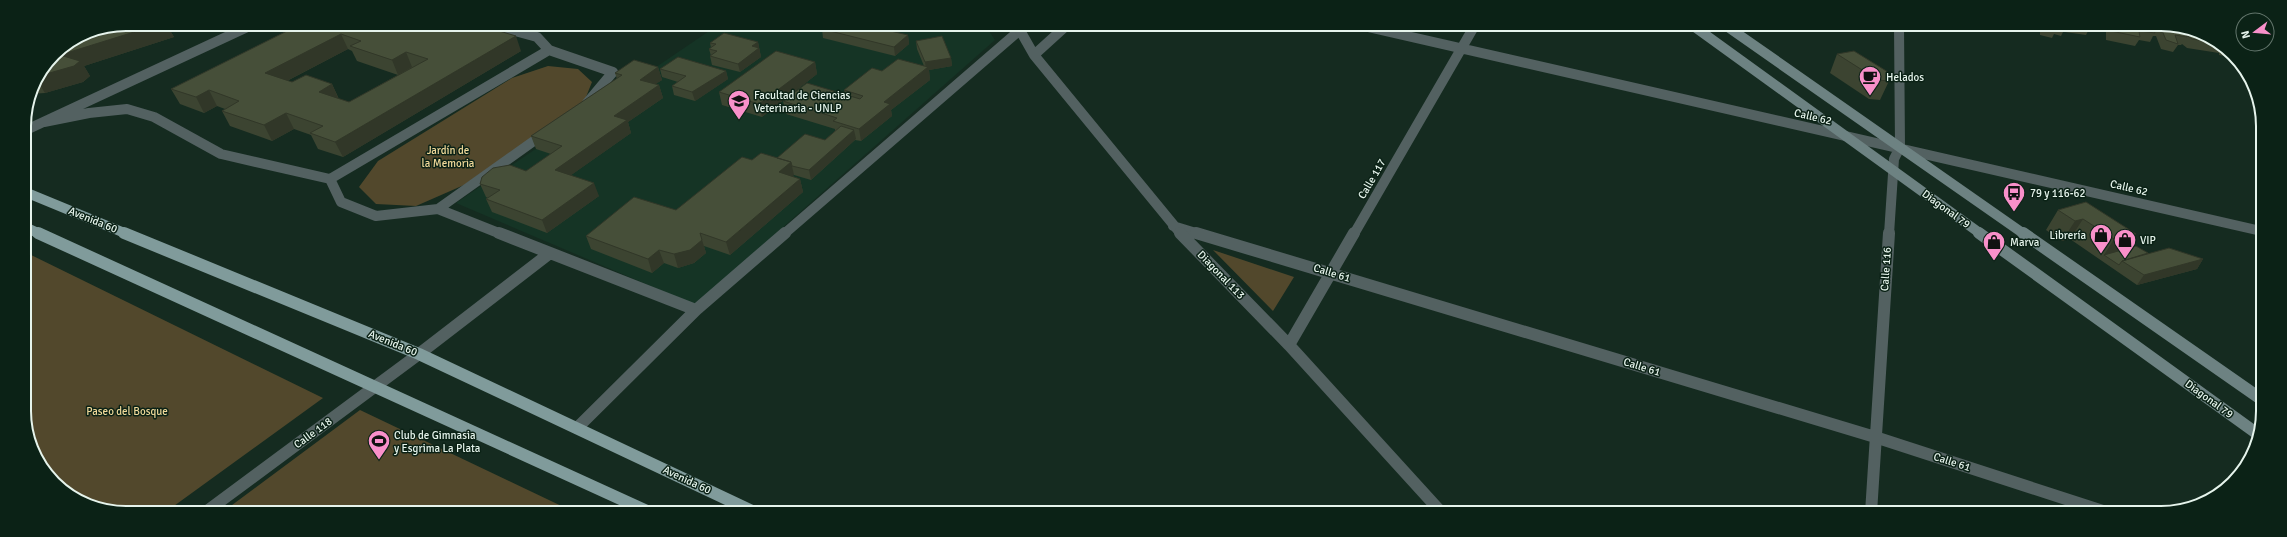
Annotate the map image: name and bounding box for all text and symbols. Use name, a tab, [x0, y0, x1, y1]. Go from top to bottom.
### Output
north arrow	[2235, 12, 2275, 52]
text: N	[2239, 29, 2253, 40]
cafe icon: Helados	[1857, 64, 1883, 97]
place label: Helados	[1886, 71, 1924, 84]
school or university icon: Facultad de Ciencias Veterinaria - UNLP	[726, 88, 752, 121]
place label: Facultad de Ciencias Veterinaria - UNLP	[754, 89, 851, 115]
street label: Calle 62	[1793, 106, 1833, 128]
park label: Jardín de la Memoria	[422, 144, 475, 170]
street label: Calle 117	[1355, 157, 1389, 201]
street label: Calle 62	[2109, 177, 2149, 199]
bus stop icon: 79 y 116-62	[2001, 180, 2027, 213]
street label: Diagonal 79	[1919, 187, 1973, 231]
place label: 79 y 116-62	[2030, 187, 2085, 200]
street label: Avenida 60	[67, 204, 119, 236]
shop icon: Librería	[2088, 222, 2114, 255]
shop icon: VIP	[2112, 227, 2138, 260]
shop icon: Marva	[1981, 229, 2007, 262]
place label: Librería	[2050, 229, 2086, 242]
place label: VIP	[2140, 234, 2156, 247]
place label: Marva	[2010, 236, 2040, 249]
street label: Calle 116	[1878, 246, 1894, 291]
street label: Diagonal 113	[1195, 248, 1247, 302]
street label: Calle 61	[1312, 261, 1352, 285]
street label: Avenida 60	[367, 327, 419, 359]
street label: Calle 61	[1622, 355, 1662, 379]
street label: Diagonal 79	[2182, 377, 2236, 421]
park label: Paseo del Bosque	[86, 405, 168, 418]
street label: Calle 118	[291, 415, 335, 451]
sports icon: Club de Gimnasia y Esgrima La Plata	[366, 428, 392, 461]
place label: Club de Gimnasia y Esgrima La Plata	[394, 429, 481, 455]
street label: Calle 61	[1932, 450, 1972, 474]
street label: Avenida 60	[661, 463, 713, 497]

